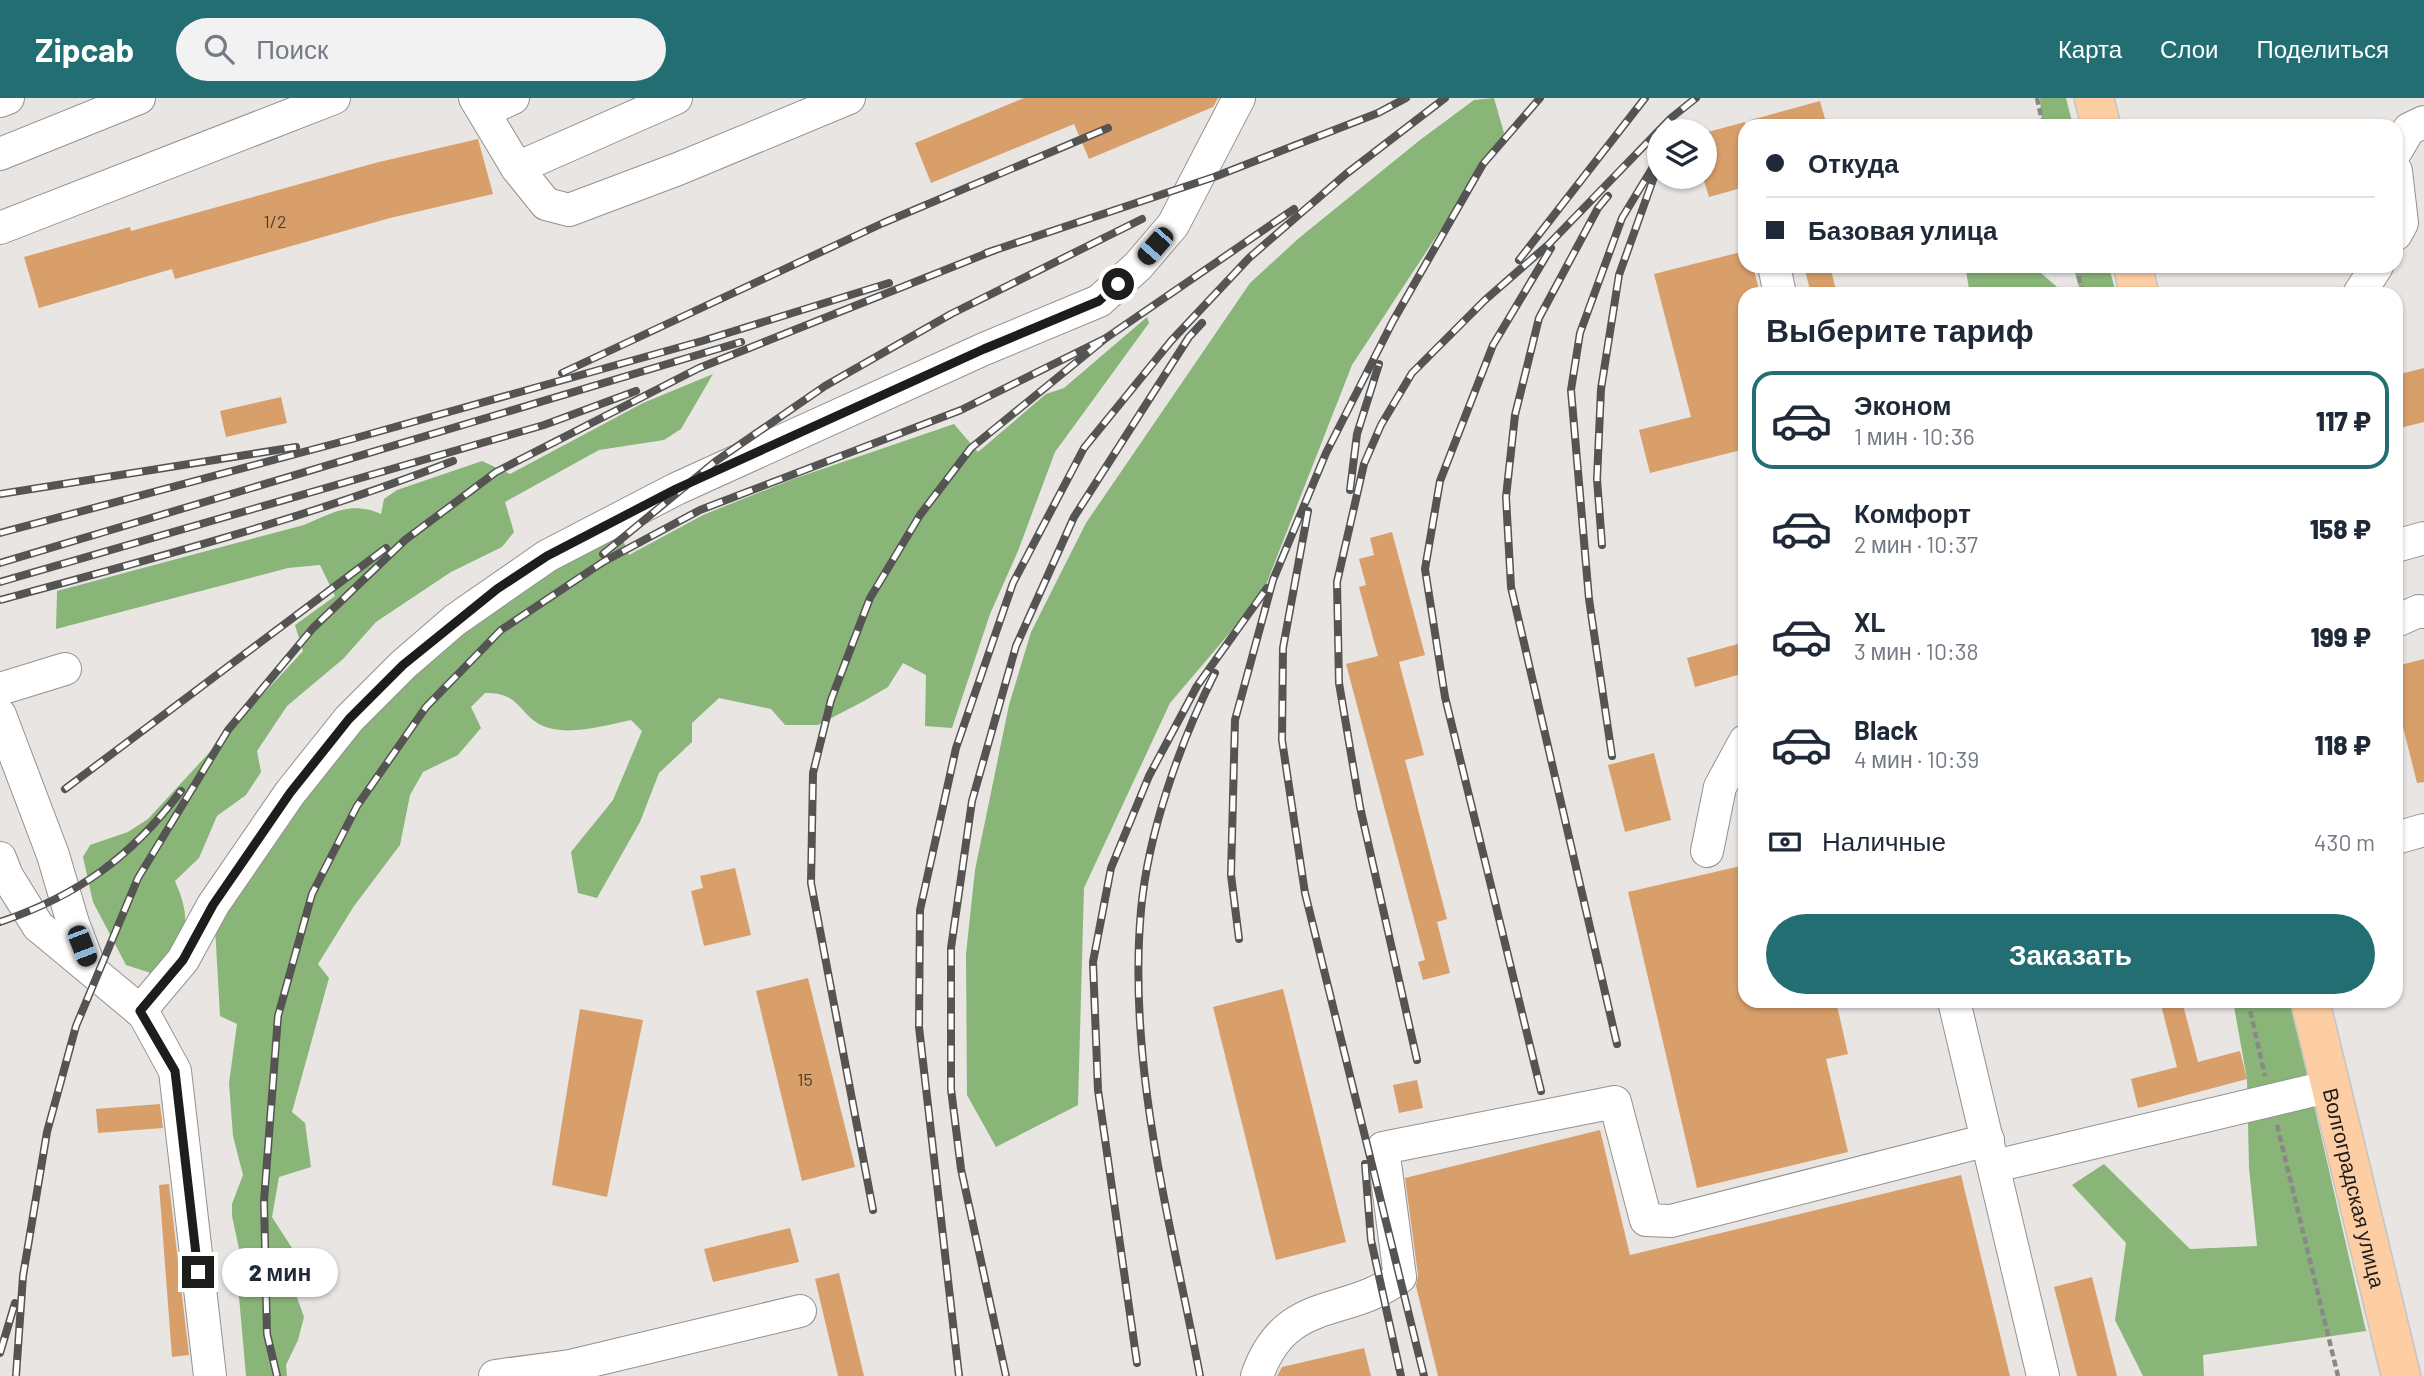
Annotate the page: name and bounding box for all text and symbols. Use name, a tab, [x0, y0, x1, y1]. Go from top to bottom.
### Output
search box	[176, 18, 666, 81]
text: Zipcab	[35, 29, 134, 69]
icon: search	[200, 30, 238, 68]
text: Поиск	[256, 33, 328, 64]
text: Карта	[2058, 34, 2122, 63]
text: Слои	[2160, 34, 2218, 63]
text: Поделиться	[2256, 34, 2389, 63]
map controls	[1647, 119, 1717, 189]
button: layers	[1647, 119, 1717, 189]
text: Откуда	[1808, 147, 1899, 178]
house number: 1/2	[263, 210, 287, 232]
text: Базовая улица	[1808, 214, 1997, 245]
car	[1134, 223, 1177, 269]
route start	[1102, 268, 1134, 300]
text: Выберите тариф	[1766, 310, 2034, 348]
icon: car	[1770, 389, 1833, 452]
text: Эконом	[1854, 389, 1952, 420]
text: 117 ₽	[2316, 405, 2371, 436]
text: 1 мин · 10:36	[1854, 422, 1975, 450]
icon: car	[1770, 497, 1833, 560]
text: Комфорт	[1854, 497, 1971, 528]
text: 158 ₽	[2310, 513, 2371, 544]
text: 2 мин · 10:37	[1854, 530, 1978, 558]
icon: car	[1770, 605, 1833, 668]
text: XL	[1854, 606, 1885, 637]
text: 199 ₽	[2311, 621, 2371, 652]
text: 3 мин · 10:38	[1854, 637, 1979, 665]
icon: car	[1770, 713, 1833, 776]
text: Black	[1854, 714, 1918, 745]
text: 118 ₽	[2315, 729, 2371, 760]
text: 4 мин · 10:39	[1854, 745, 1979, 773]
icon: cash	[1766, 823, 1804, 861]
text: Наличные	[1822, 825, 1946, 856]
text: 430 m	[2314, 828, 2375, 856]
button: Заказать	[1766, 914, 2375, 994]
car	[65, 923, 100, 969]
house number: 15	[797, 1068, 813, 1090]
street label: Волгоградская улица	[2319, 1085, 2392, 1290]
callout: 2 мин	[222, 1248, 338, 1296]
route end	[182, 1256, 214, 1288]
text: 2 мин	[249, 1258, 311, 1286]

